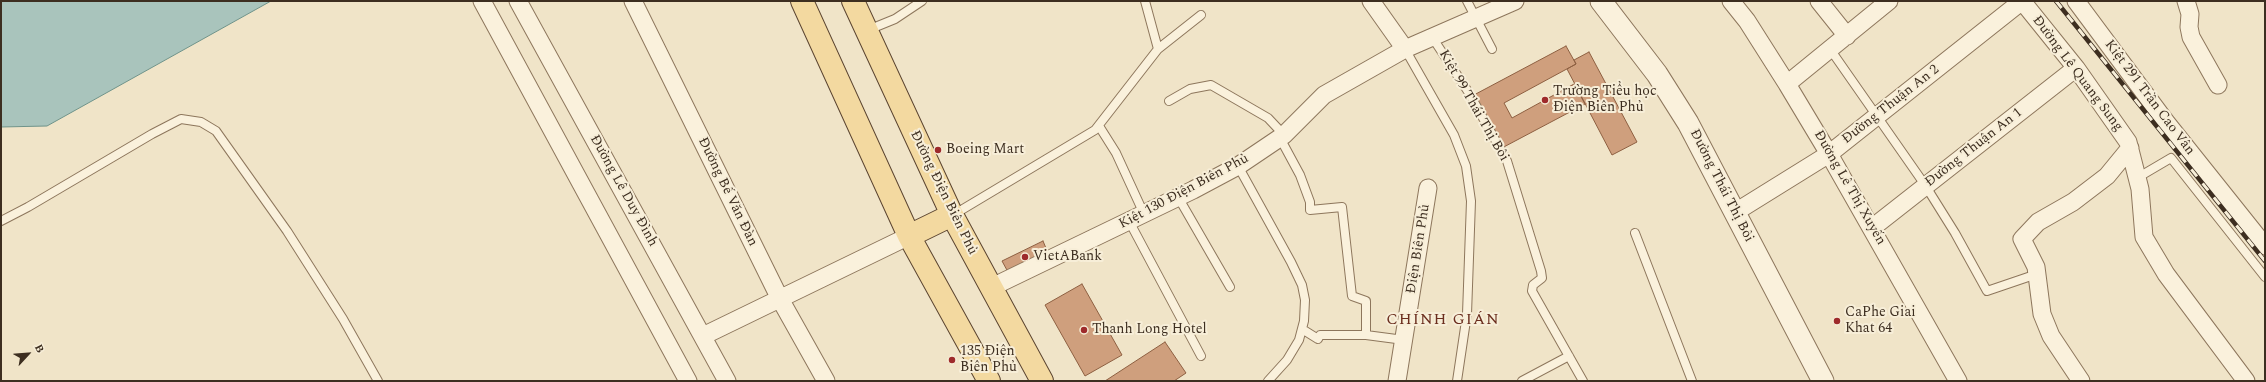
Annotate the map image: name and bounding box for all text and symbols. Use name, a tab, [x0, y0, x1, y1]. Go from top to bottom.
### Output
street label: Đường Lê Quang Sung	[2028, 13, 2126, 135]
street label: Kiệt 291 Trần Cao Vân	[2100, 37, 2198, 159]
street label: Kiệt 99 Thái Thị Bôi	[1434, 47, 1512, 165]
street label: Đường Thuận An 2	[1839, 62, 1943, 148]
place label: Trường Tiểu học Điện Biên Phủ	[1553, 84, 1657, 116]
marker: Trường Tiểu học Điện Biên Phủ	[1540, 95, 1550, 105]
street label: Đường Thuận An 1	[1922, 105, 2026, 191]
street label: Đường Thái Thị Bôi	[1685, 127, 1757, 245]
street label: Đường Điện Biên Phủ	[906, 128, 980, 258]
street label: Đường Lê Thị Xuyến	[1809, 128, 1889, 248]
street label: Đường Lê Duy Đình	[585, 132, 661, 250]
street label: Đường Bế Văn Đàn	[693, 135, 761, 249]
place label: Boeing Mart	[946, 142, 1024, 158]
marker: Boeing Mart	[933, 145, 943, 155]
street label: Kiệt 130 Điện Biên Phủ	[1116, 151, 1252, 233]
street label: Điện Biên Phủ	[1404, 203, 1434, 295]
place label: VietABank	[1033, 249, 1102, 265]
marker: VietABank	[1020, 252, 1030, 262]
place label: CaPhe Giai Khat 64	[1845, 305, 1916, 338]
district label: CHÍNH GIÁN	[1386, 311, 1500, 331]
marker: CaPhe Giai Khat 64	[1832, 316, 1842, 326]
place label: Thanh Long Hotel	[1092, 322, 1207, 338]
marker: Thanh Long Hotel	[1079, 325, 1089, 335]
north arrow	[8, 334, 48, 374]
text: B	[30, 341, 49, 356]
place label: 135 Điện Biên Phủ	[960, 344, 1017, 376]
marker: 135 Điện Biên Phủ	[947, 355, 957, 365]

